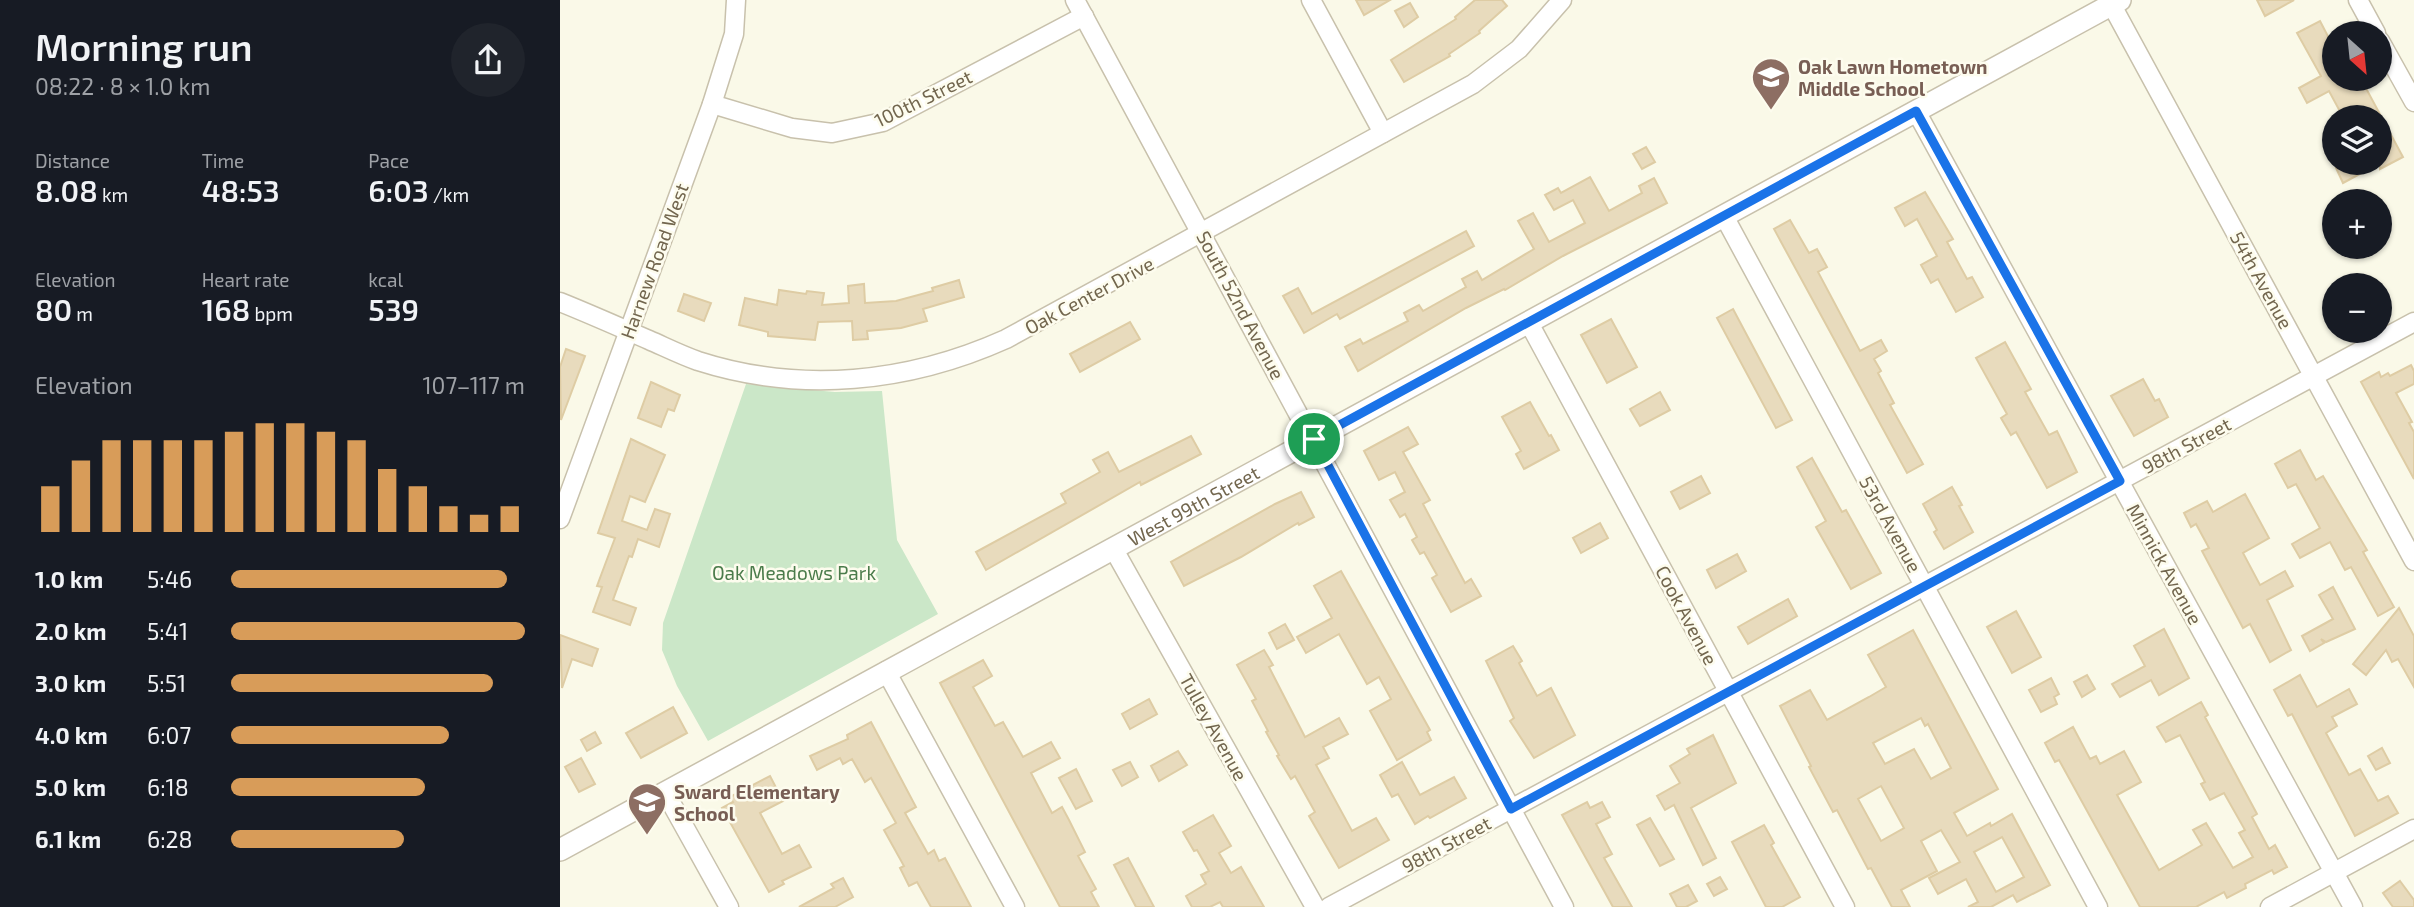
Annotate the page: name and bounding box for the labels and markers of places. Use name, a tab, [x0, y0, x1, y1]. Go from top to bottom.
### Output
place label: Oak Lawn Hometown Middle School	[1798, 55, 1988, 100]
school or university icon: Oak Lawn Hometown Middle School	[1750, 56, 1792, 111]
pin	[1284, 409, 1344, 469]
place label: Sward Elementary School	[674, 780, 840, 825]
school or university icon: Sward Elementary School	[626, 781, 668, 836]

